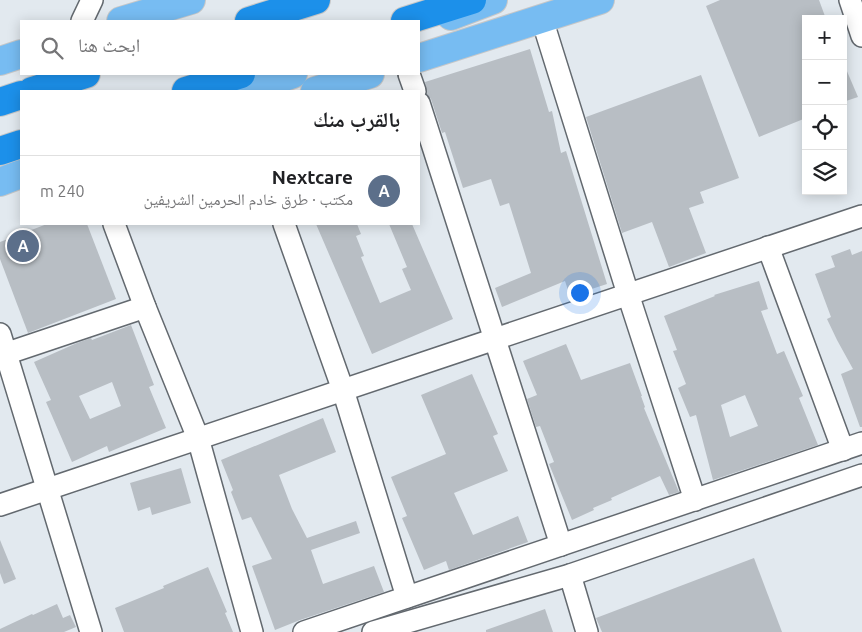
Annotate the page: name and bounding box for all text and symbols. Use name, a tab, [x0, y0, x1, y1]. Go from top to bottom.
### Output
map controls	[802, 15, 847, 195]
button: +	[802, 15, 847, 60]
search box	[20, 20, 420, 75]
icon: search	[38, 34, 66, 62]
text: ابحث هنا	[78, 34, 140, 56]
button: −	[802, 60, 847, 105]
button: locate	[802, 105, 847, 150]
text: بالقرب منك	[313, 107, 400, 131]
button: layers	[802, 150, 847, 195]
text: Nextcare	[272, 166, 353, 188]
text: 240 m	[40, 182, 85, 200]
text: A	[378, 182, 390, 200]
text: مكتب · طرق خادم الحرمين الشريفين	[143, 190, 353, 208]
pin: A	[7, 227, 39, 265]
your location	[567, 280, 593, 306]

